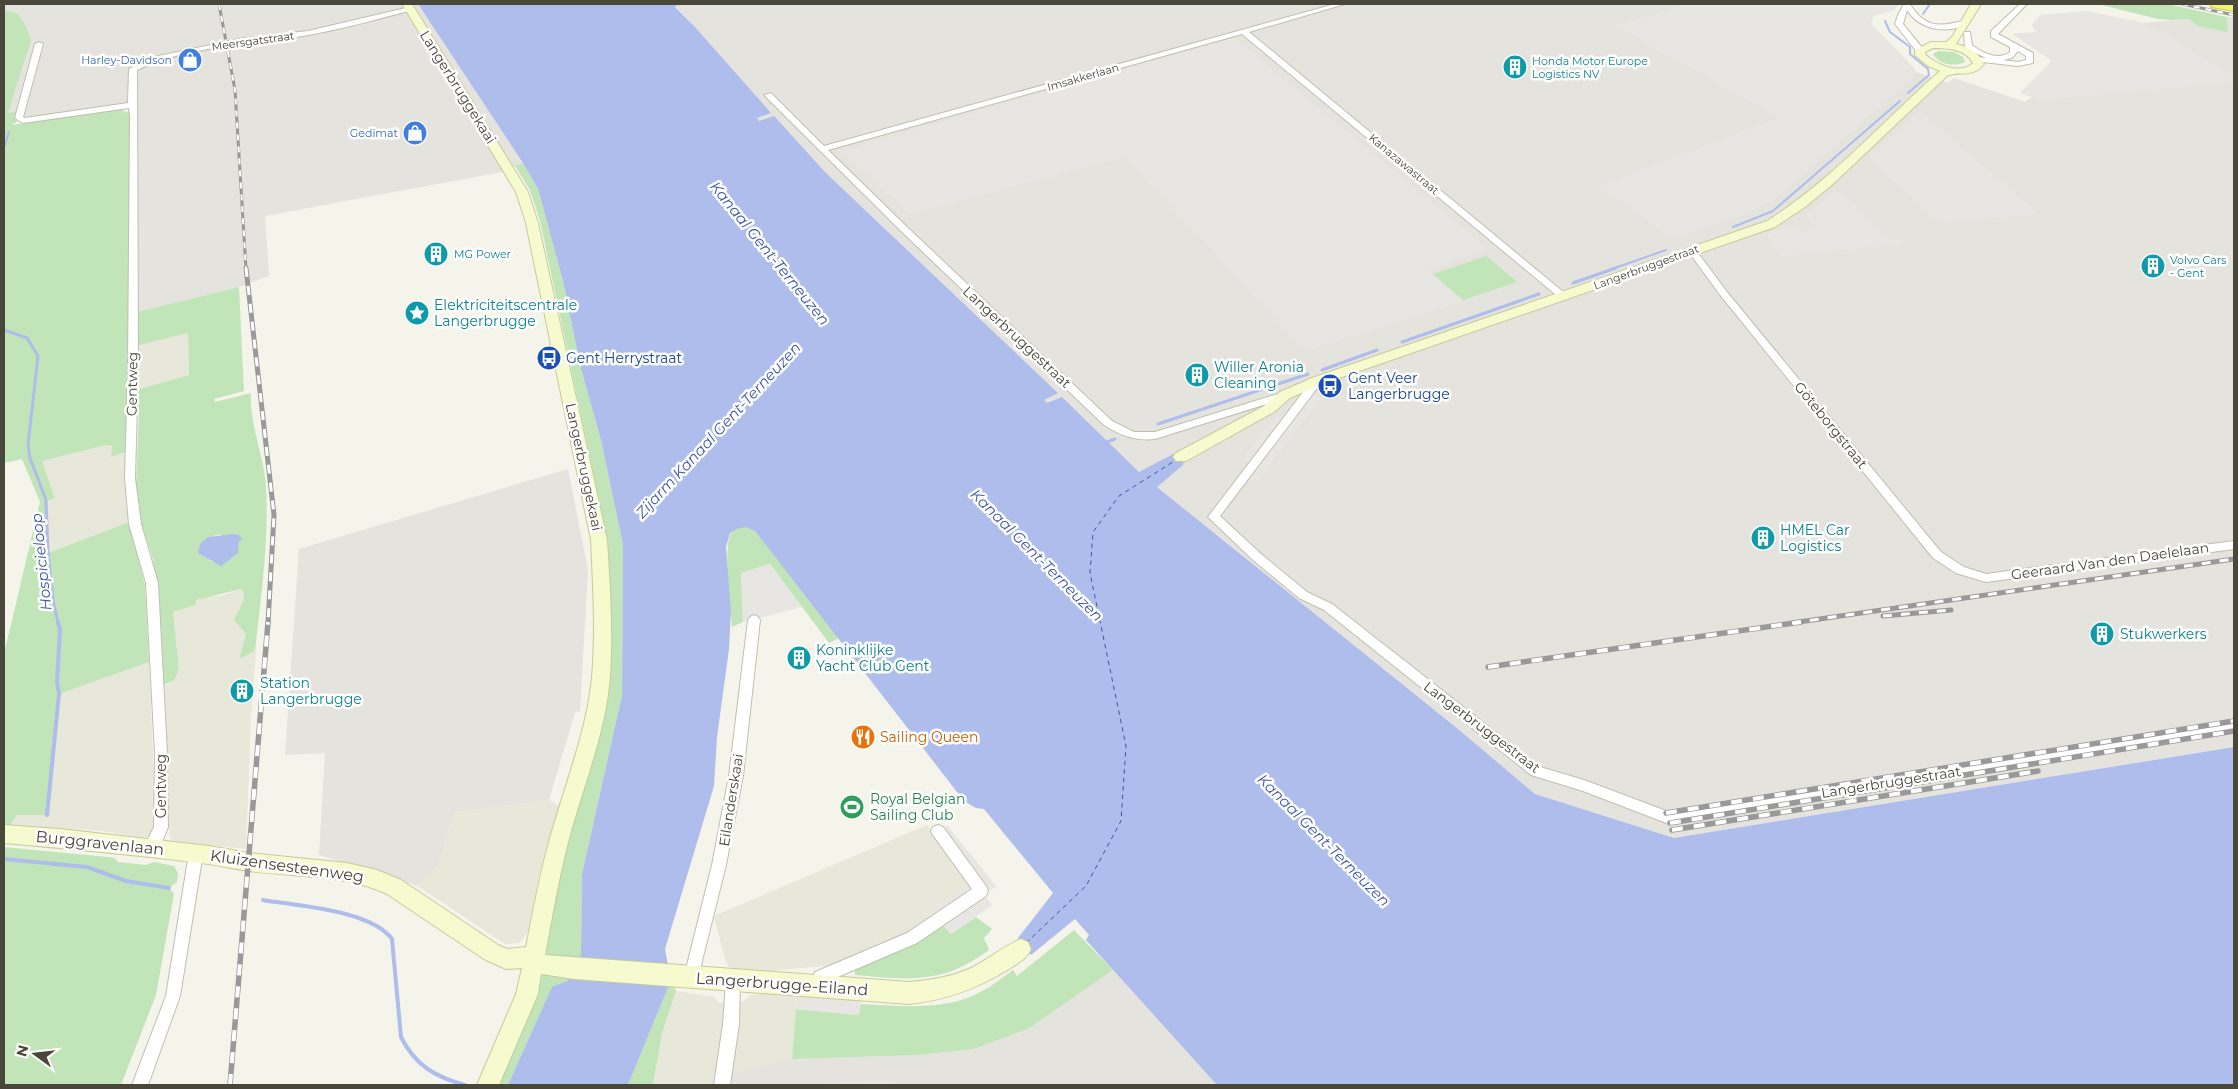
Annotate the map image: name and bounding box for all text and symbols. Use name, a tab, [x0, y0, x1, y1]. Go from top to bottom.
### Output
street label: Langerbruggekaai	[416, 27, 500, 147]
street label: Meersgatstraat	[211, 28, 296, 54]
shop icon: Harley-Davidson	[177, 47, 203, 73]
place label: Harley-Davidson	[81, 53, 172, 67]
building icon: Honda Motor Europe Logistics NV	[1502, 54, 1528, 80]
place label: Honda Motor Europe Logistics NV	[1532, 54, 1648, 81]
street label: Imsakkerlaan	[1045, 60, 1121, 94]
shop icon: Gedimat	[402, 120, 428, 146]
place label: Gedimat	[350, 126, 399, 140]
street label: Kanazawastraat	[1366, 131, 1442, 198]
water label: Kanaal Gent-Terneuzen	[706, 177, 834, 329]
building icon: MG Power	[423, 241, 449, 267]
street label: Langerbruggestraat	[1591, 241, 1701, 293]
place label: MG Power	[454, 247, 511, 261]
building icon: Volvo Cars - Gent	[2140, 253, 2166, 279]
place label: Volvo Cars - Gent	[2170, 253, 2227, 280]
street label: Langerbruggestraat	[959, 282, 1075, 392]
place label: Elektriciteitscentrale Langerbrugge	[434, 296, 577, 330]
place icon: Elektriciteitscentrale Langerbrugge	[404, 300, 430, 326]
water label: Zijarm Kanaal Gent-Terneuzen	[631, 338, 805, 523]
bus stop icon: Gent Herrystraat	[536, 345, 562, 371]
place label: Gent Herrystraat	[566, 349, 683, 367]
street label: Gentweg	[122, 352, 142, 416]
place label: Willer Aronia Cleaning	[1214, 358, 1304, 392]
building icon: Willer Aronia Cleaning	[1184, 362, 1210, 388]
place label: Gent Veer Langerbrugge	[1348, 369, 1450, 403]
bus stop icon: Gent Veer Langerbrugge	[1317, 373, 1343, 399]
street label: Göteborgstraat	[1790, 378, 1872, 472]
street label: Langerbruggekaai	[562, 401, 606, 533]
water label: Kanaal Gent-Terneuzen	[967, 485, 1107, 625]
water label: Hospicieloop	[26, 512, 56, 612]
place label: HMEL Car Logistics	[1780, 521, 1850, 555]
building icon: HMEL Car Logistics	[1750, 525, 1776, 551]
street label: Geeraard Van den Daelelaan	[2010, 538, 2210, 584]
building icon: Stukwerkers	[2089, 621, 2115, 647]
place label: Stukwerkers	[2120, 625, 2207, 643]
place label: Koninklijke Yacht Club Gent	[816, 641, 930, 675]
building icon: Koninklijke Yacht Club Gent	[786, 645, 812, 671]
place label: Station Langerbrugge	[260, 674, 362, 708]
street label: Langerbruggestraat	[1420, 677, 1544, 777]
building icon: Station Langerbrugge	[229, 678, 255, 704]
restaurant icon: Sailing Queen	[850, 724, 876, 750]
place label: Sailing Queen	[880, 728, 978, 746]
street label: Eilanderskaai	[715, 752, 747, 848]
street label: Gentweg	[152, 754, 170, 818]
street label: Langerbruggestraat	[1820, 762, 1963, 802]
water label: Kanaal Gent-Terneuzen	[1254, 770, 1394, 910]
place label: Royal Belgian Sailing Club	[870, 790, 966, 824]
sports icon: Royal Belgian Sailing Club	[839, 794, 865, 820]
street label: Burggravenlaan	[35, 827, 165, 859]
street label: Kluizensesteenweg	[209, 846, 365, 886]
street label: Langerbrugge-Eiland	[695, 968, 869, 1000]
north arrow	[10, 1029, 60, 1079]
text: N	[12, 1043, 33, 1058]

